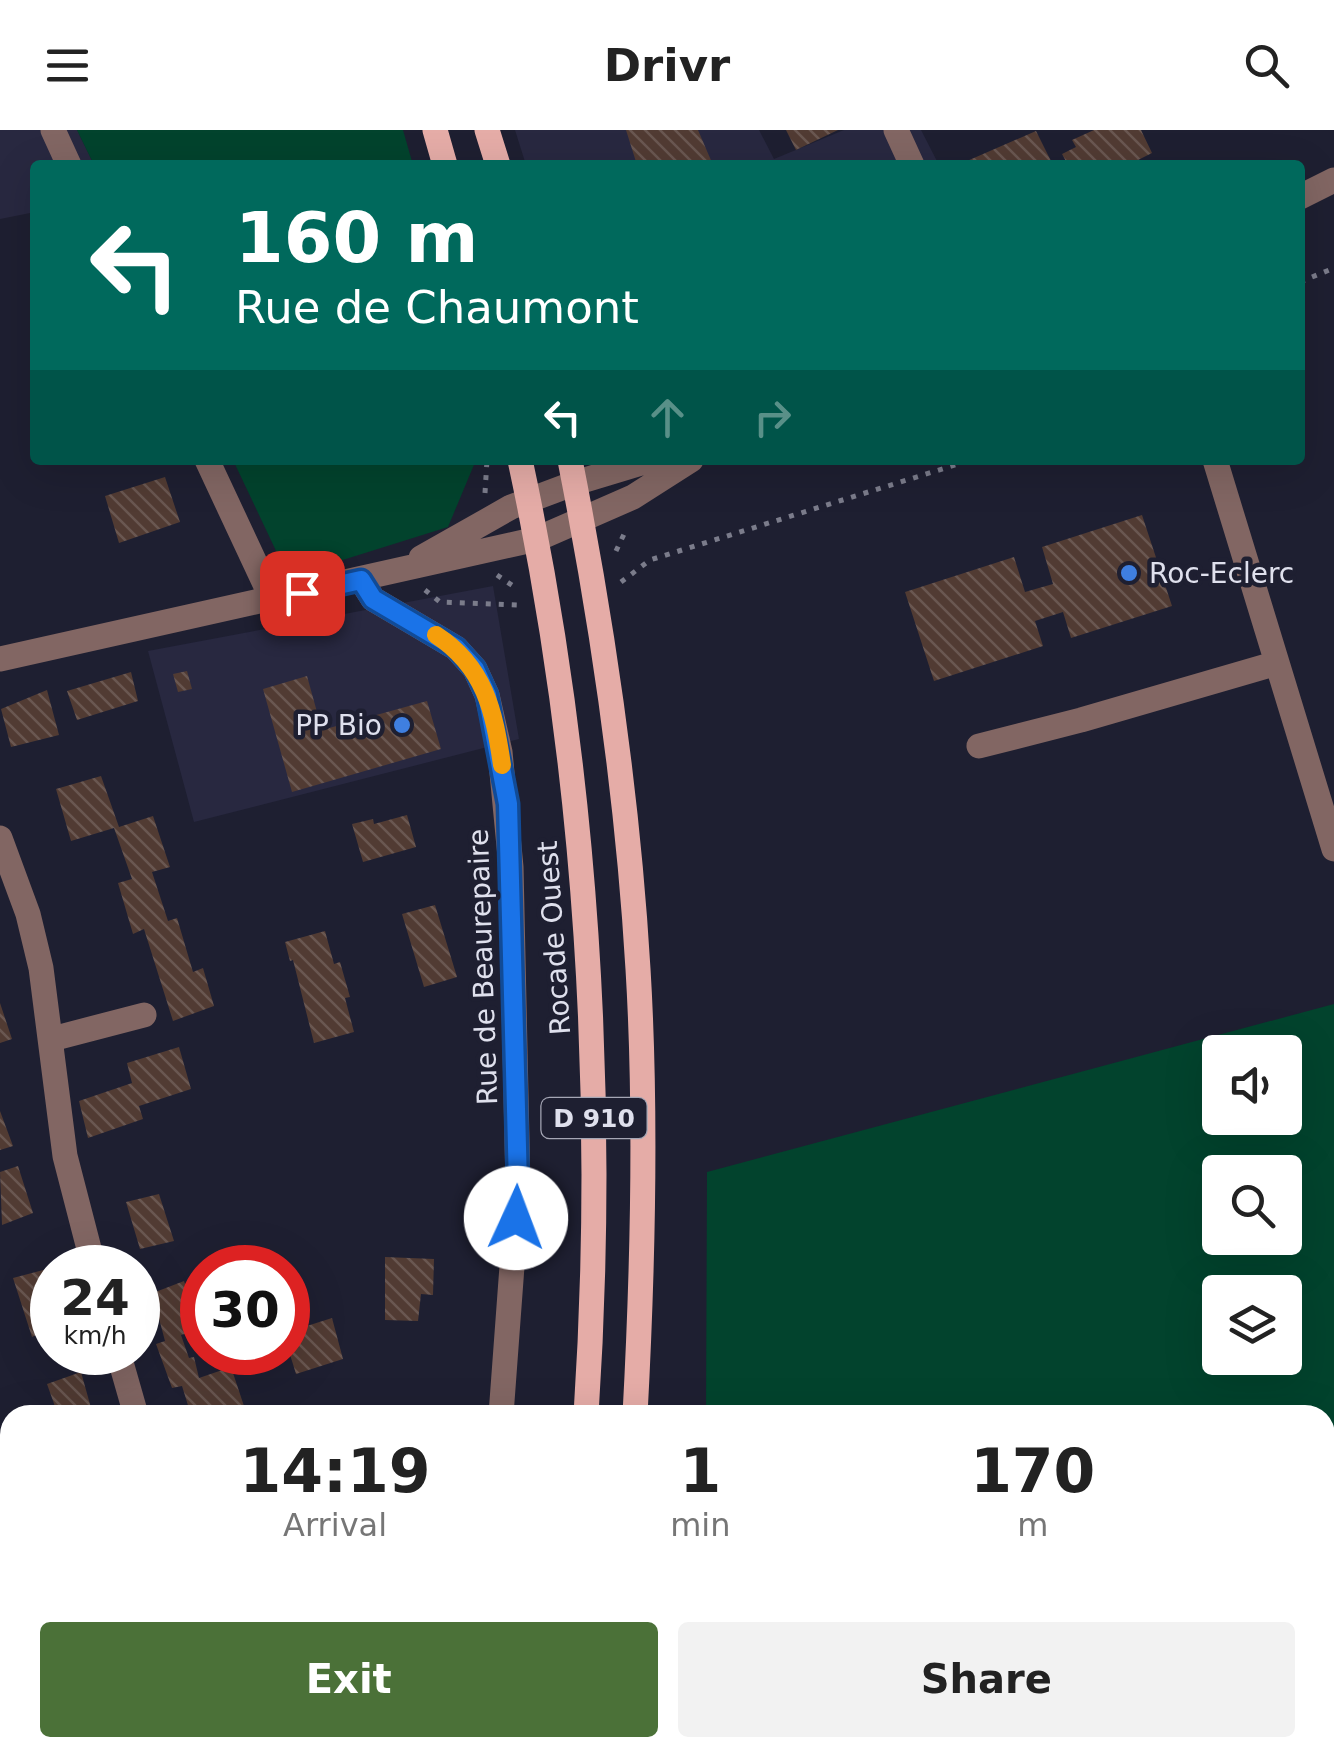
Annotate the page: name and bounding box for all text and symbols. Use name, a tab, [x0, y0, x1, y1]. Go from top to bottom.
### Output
icon: menu	[40, 38, 95, 93]
icon: search	[1239, 38, 1294, 93]
text: Drivr	[604, 39, 730, 92]
text: 160 m	[235, 197, 478, 279]
icon: left	[70, 200, 200, 330]
text: Rue de Chaumont	[235, 281, 639, 334]
icon: left	[535, 390, 590, 445]
icon: ahead	[640, 390, 695, 445]
icon: right	[745, 390, 800, 445]
pin	[260, 551, 345, 636]
place label: Roc-Eclerc	[1149, 557, 1294, 590]
marker: Roc-Eclerc	[1118, 562, 1140, 584]
icon: arrive	[275, 566, 330, 621]
place label: PP Bio	[295, 709, 382, 742]
marker: PP Bio	[391, 714, 413, 736]
street label: Rue de Beaurepaire	[462, 828, 504, 1106]
street label: Rocade Ouest	[531, 840, 577, 1036]
map controls	[1202, 1035, 1302, 1375]
button: sound	[1202, 1035, 1302, 1135]
road number: D 910	[542, 1098, 646, 1138]
button: search	[1202, 1155, 1302, 1255]
position arrow	[464, 1166, 568, 1270]
speed limit sign: 30	[180, 1245, 310, 1375]
text: 24	[60, 1269, 130, 1327]
button: layers	[1202, 1275, 1302, 1375]
text: km/h	[63, 1321, 127, 1350]
text: 14:19	[240, 1436, 431, 1506]
text: 1	[679, 1436, 721, 1506]
text: 170	[970, 1436, 1095, 1506]
text: Arrival	[283, 1506, 387, 1544]
text: min	[670, 1506, 731, 1544]
text: m	[1017, 1506, 1048, 1544]
button: Exit	[40, 1622, 658, 1737]
button: Share	[678, 1622, 1295, 1737]

